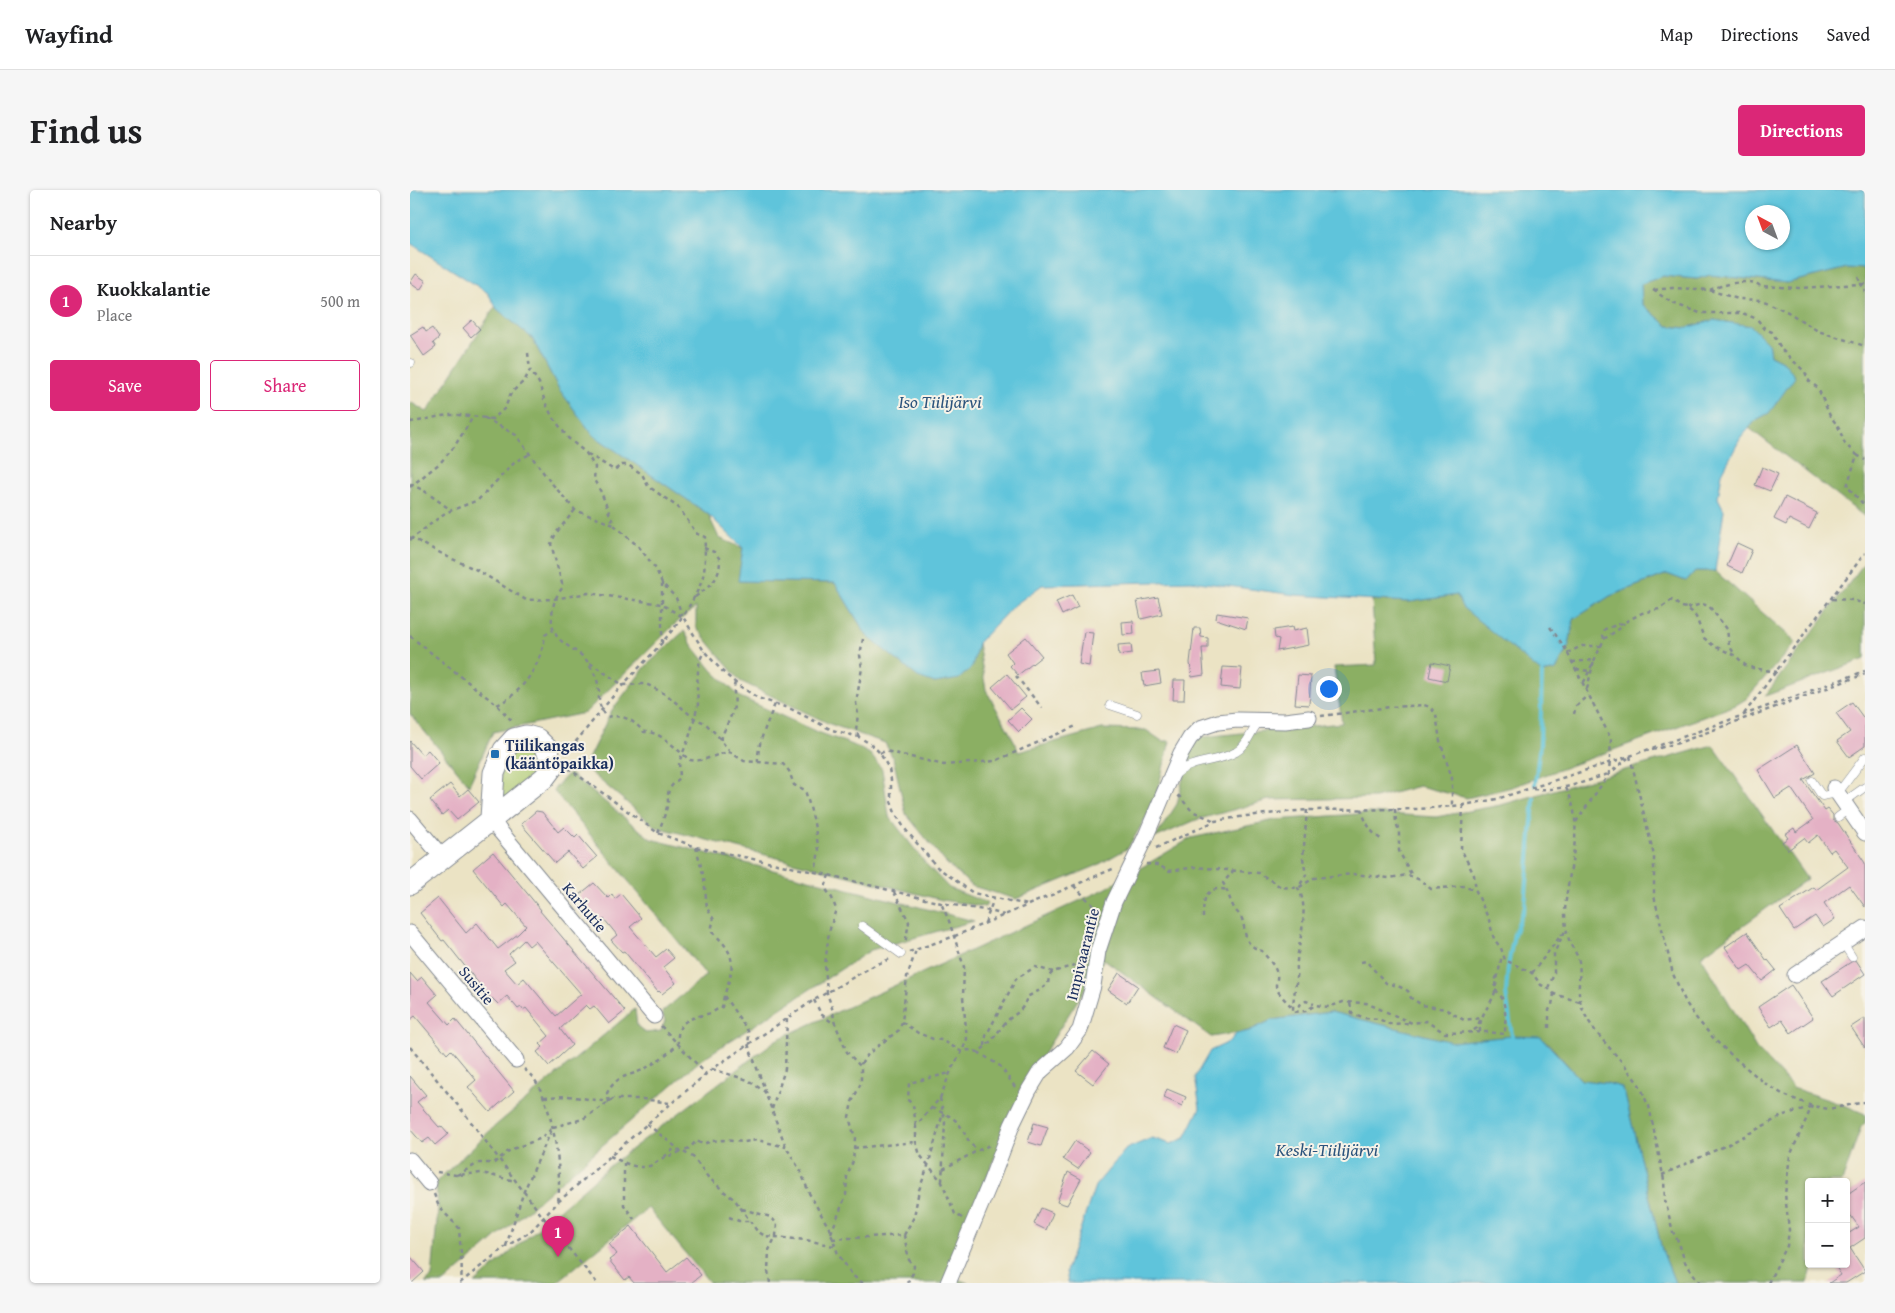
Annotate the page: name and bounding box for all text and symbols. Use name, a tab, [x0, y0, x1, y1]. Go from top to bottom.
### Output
text: Wayfind	[25, 17, 113, 52]
text: Map	[1660, 21, 1693, 48]
text: Directions	[1721, 21, 1798, 48]
text: Saved	[1826, 21, 1870, 48]
text: Find us	[30, 105, 143, 156]
button: Directions	[1738, 105, 1865, 156]
north arrow	[1745, 205, 1790, 250]
text: Nearby	[50, 207, 117, 238]
text: Kuokkalantie	[97, 275, 211, 303]
text: 1	[62, 289, 70, 313]
text: 500 m	[320, 289, 360, 313]
text: Place	[97, 303, 132, 327]
button: Save	[50, 360, 200, 411]
button: Share	[210, 360, 360, 411]
water label: Iso Tiilijärvi	[898, 388, 982, 415]
your location	[1316, 676, 1342, 702]
place label: Tiilikangas (kääntöpaikka)	[505, 733, 614, 775]
marker: Tiilikangas (kääntöpaikka)	[489, 748, 501, 760]
street label: Karhutie	[557, 877, 613, 937]
street label: Impivaarantie	[1059, 905, 1105, 1003]
street label: Susitie	[453, 960, 501, 1010]
water label: Keski-Tiilijärvi	[1275, 1136, 1379, 1163]
map controls	[1805, 1178, 1850, 1268]
button: +	[1805, 1178, 1850, 1223]
pin: 1	[542, 1216, 574, 1257]
button: −	[1805, 1223, 1850, 1268]

